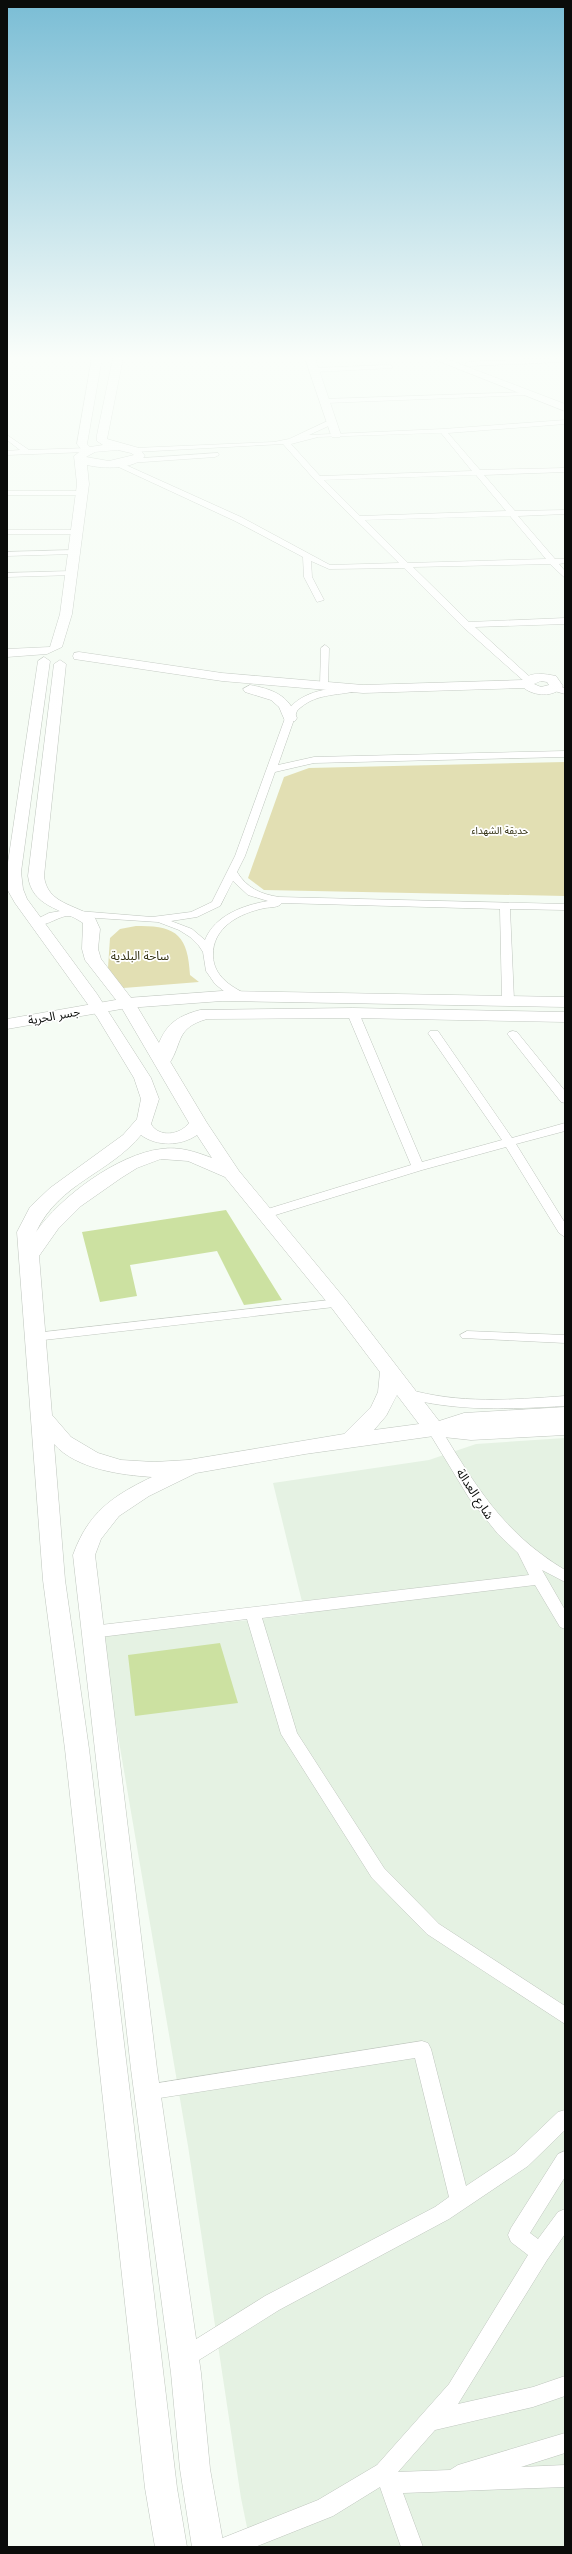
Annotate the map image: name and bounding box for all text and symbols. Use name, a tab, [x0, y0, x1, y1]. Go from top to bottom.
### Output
park label: حديقة الشهداء	[471, 823, 529, 838]
park label: ساحة البلدية	[111, 947, 169, 964]
street label: جسر الحرية	[27, 1003, 81, 1028]
street label: شارع العدالة	[452, 1465, 498, 1523]

